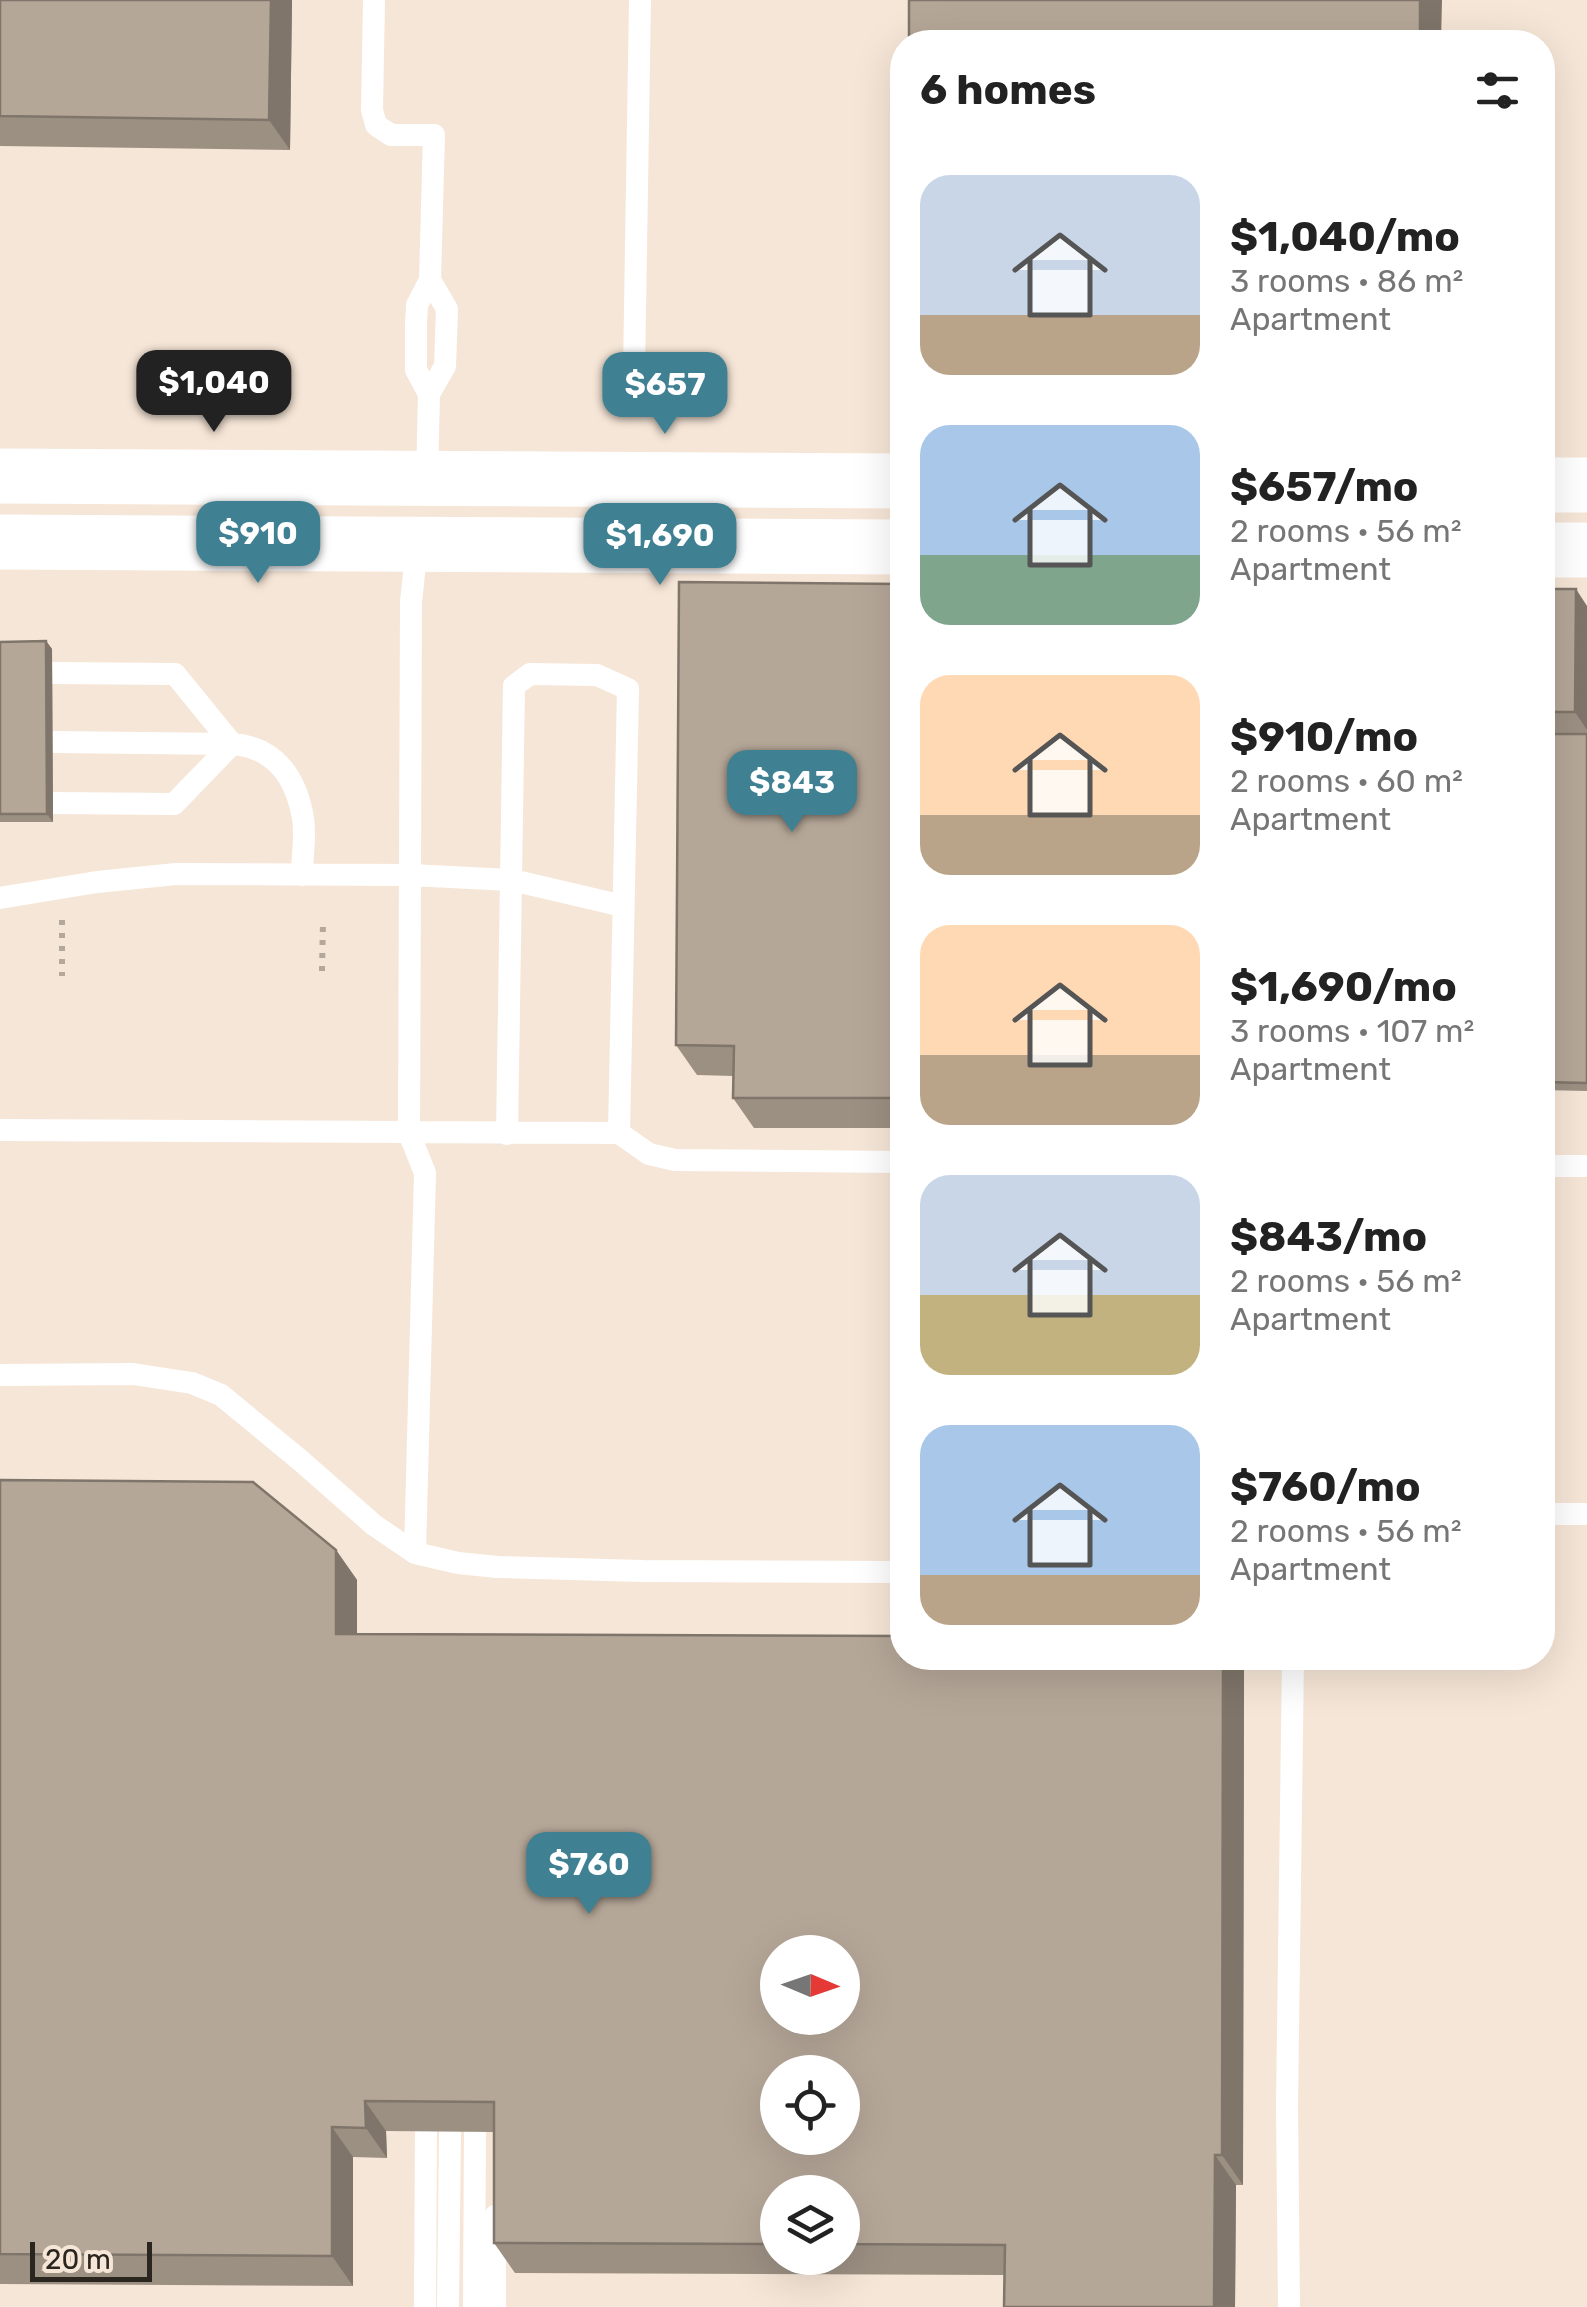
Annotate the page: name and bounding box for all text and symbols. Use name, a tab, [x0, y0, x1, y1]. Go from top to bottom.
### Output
icon: filters	[1470, 63, 1525, 118]
text: 6 homes	[920, 65, 1096, 115]
text: $1,040/mo	[1230, 212, 1460, 262]
icon: home	[1000, 215, 1120, 335]
text: 3 rooms · 86 m²	[1230, 262, 1464, 300]
text: Apartment	[1230, 300, 1391, 338]
pin: $1,040	[133, 350, 295, 435]
pin: $657	[606, 352, 724, 437]
text: $1,040	[158, 363, 270, 401]
text: $657	[624, 365, 706, 403]
text: $657/mo	[1230, 462, 1419, 512]
icon: home	[1000, 465, 1120, 585]
pin: $910	[199, 501, 317, 586]
pin: $1,690	[579, 503, 741, 588]
text: 2 rooms · 56 m²	[1230, 512, 1462, 550]
text: $910	[218, 514, 298, 552]
text: $1,690	[605, 516, 715, 554]
text: Apartment	[1230, 550, 1391, 588]
text: $910/mo	[1230, 712, 1418, 762]
icon: home	[1000, 715, 1120, 835]
pin: $843	[733, 750, 851, 835]
text: 2 rooms · 60 m²	[1230, 762, 1463, 800]
text: $843	[749, 763, 835, 801]
text: Apartment	[1230, 800, 1391, 838]
text: $1,690/mo	[1230, 962, 1457, 1012]
icon: home	[1000, 965, 1120, 1085]
text: 3 rooms · 107 m²	[1230, 1012, 1474, 1050]
text: Apartment	[1230, 1050, 1391, 1088]
text: $843/mo	[1230, 1212, 1427, 1262]
icon: home	[1000, 1215, 1120, 1335]
text: 2 rooms · 56 m²	[1230, 1262, 1462, 1300]
text: Apartment	[1230, 1300, 1391, 1338]
text: $760/mo	[1230, 1462, 1421, 1512]
icon: home	[1000, 1465, 1120, 1585]
text: 2 rooms · 56 m²	[1230, 1512, 1462, 1550]
text: Apartment	[1230, 1550, 1391, 1588]
pin: $760	[530, 1832, 648, 1917]
text: $760	[548, 1845, 630, 1883]
north arrow	[760, 1935, 860, 2035]
map controls	[760, 1935, 860, 2275]
button: locate	[760, 2055, 860, 2155]
button: layers	[760, 2175, 860, 2275]
scale bar	[30, 2237, 152, 2282]
text: 20 m	[45, 2243, 111, 2276]

